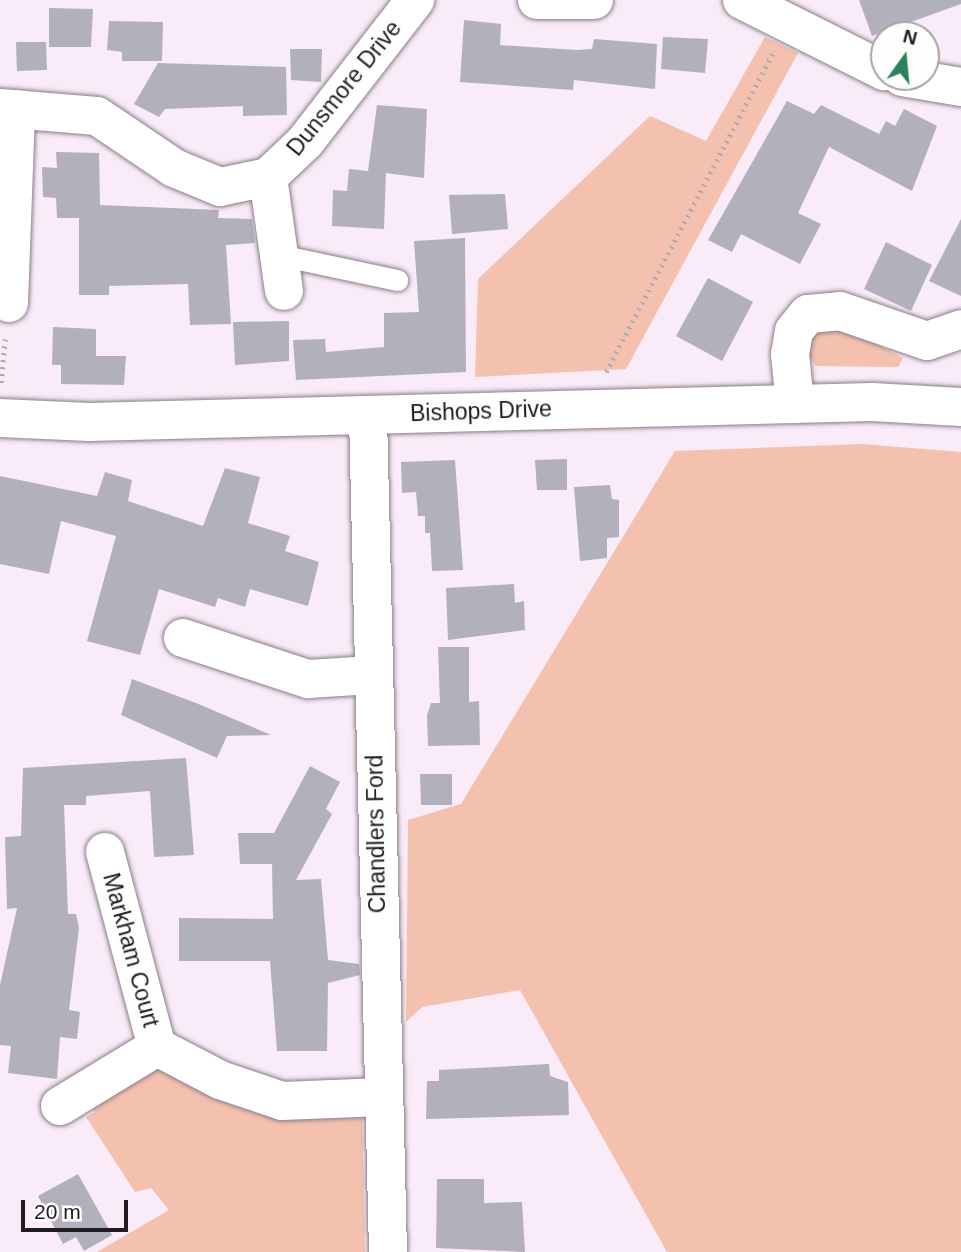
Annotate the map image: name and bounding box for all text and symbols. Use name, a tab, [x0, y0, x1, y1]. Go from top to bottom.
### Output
street label: Dunsmore Drive	[281, 15, 407, 161]
north arrow	[870, 21, 940, 91]
text: N	[901, 25, 919, 49]
street label: Bishops Drive	[410, 395, 552, 427]
street label: Chandlers Ford	[361, 755, 391, 913]
street label: Markham Court	[97, 870, 165, 1030]
scale bar	[24, 1186, 131, 1230]
text: 20 m	[34, 1200, 81, 1223]

